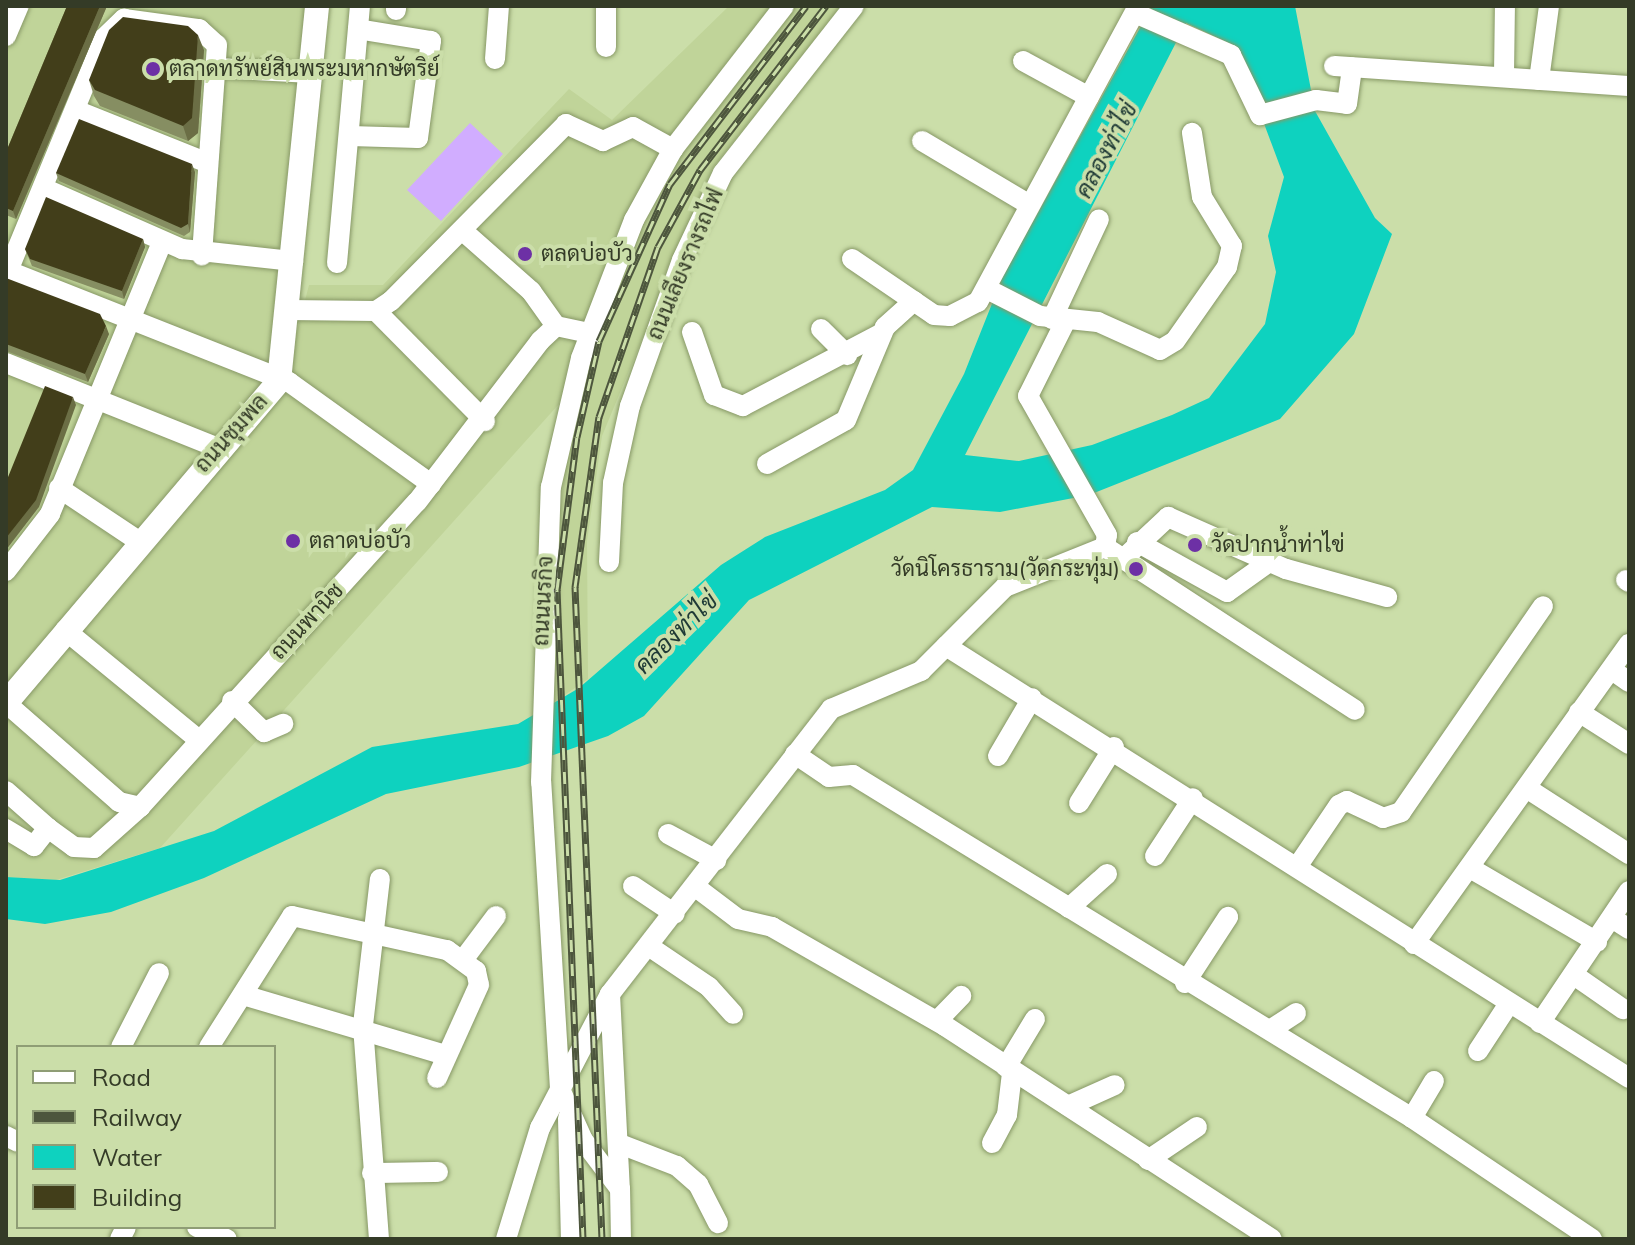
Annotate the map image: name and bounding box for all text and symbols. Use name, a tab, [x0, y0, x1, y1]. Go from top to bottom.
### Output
place label: ตลาดทรัพย์สินพระมหากษัตริย์	[169, 56, 440, 82]
marker: ตลาดทรัพย์สินพระมหากษัตริย์	[144, 60, 162, 78]
water label: คลองท่าไข่	[1069, 97, 1143, 203]
street label: ถนนเลียงรางรถไฟ	[641, 184, 729, 344]
place label: ตลดบ่อบัว	[541, 241, 633, 267]
marker: ตลดบ่อบัว	[516, 245, 534, 263]
street label: ถนนชุมพล	[189, 388, 273, 478]
place label: ตลาดบ่อบัว	[309, 528, 411, 554]
marker: ตลาดบ่อบัว	[284, 532, 302, 550]
place label: วัดปากน้ำท่าไข่	[1211, 532, 1344, 558]
marker: วัดปากน้ำท่าไข่	[1186, 536, 1204, 554]
street label: ถนนนรกิจ	[527, 555, 559, 647]
place label: วัดนิโครธาราม(วัดกระทุ่ม)	[891, 556, 1120, 582]
marker: วัดนิโครธาราม(วัดกระทุ่ม)	[1127, 560, 1145, 578]
street label: ถนนพานิช	[265, 577, 349, 665]
water label: คลองท่าไข่	[628, 586, 724, 680]
legend	[16, 1045, 276, 1229]
text: Road	[92, 1062, 151, 1092]
text: Railway	[92, 1102, 182, 1132]
text: Water	[92, 1142, 162, 1172]
text: Building	[92, 1182, 182, 1212]

